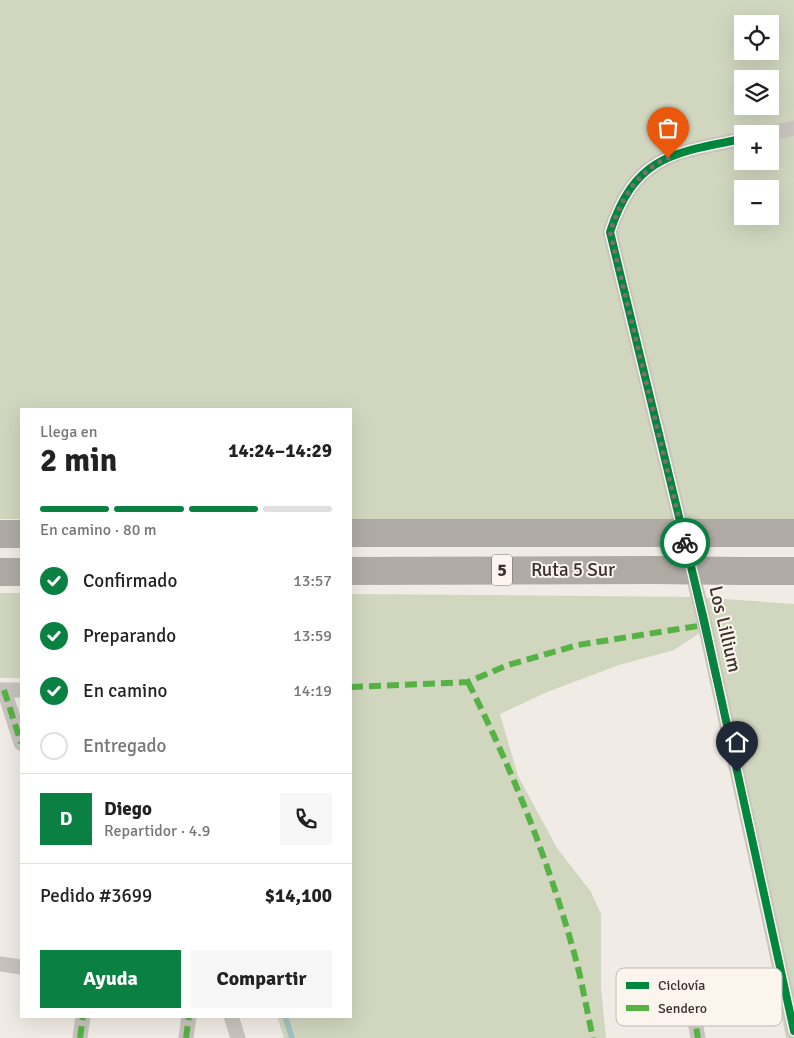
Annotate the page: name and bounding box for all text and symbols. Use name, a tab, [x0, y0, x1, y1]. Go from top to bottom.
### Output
map controls	[734, 15, 779, 225]
button: locate	[734, 15, 779, 60]
button: layers	[734, 70, 779, 115]
pin	[647, 107, 689, 158]
icon: bag	[654, 114, 682, 142]
button: +	[734, 125, 779, 170]
button: −	[734, 180, 779, 225]
text: Llega en	[40, 422, 98, 442]
text: 14:24–14:29	[228, 439, 332, 463]
text: 2 min	[40, 441, 117, 480]
courier	[660, 518, 710, 568]
text: En camino · 80 m	[40, 520, 157, 540]
icon: bike	[671, 529, 699, 557]
road number: 5	[492, 554, 512, 586]
street label: Ruta 5 Sur	[531, 558, 615, 582]
icon: check	[40, 567, 68, 595]
text: Confirmado	[83, 569, 177, 593]
text: 13:57	[293, 571, 332, 591]
street label: Los Lillium	[703, 583, 747, 675]
icon: check	[40, 622, 68, 650]
text: Preparando	[83, 624, 176, 648]
text: 13:59	[293, 626, 332, 646]
icon: check	[40, 677, 68, 705]
text: En camino	[83, 679, 167, 703]
text: 14:19	[293, 681, 332, 701]
pin	[716, 721, 758, 772]
icon: home	[723, 728, 751, 756]
text: Entregado	[83, 734, 166, 758]
button: phone	[280, 793, 332, 845]
text: Diego	[104, 797, 152, 821]
text: D	[60, 807, 72, 831]
text: Repartidor · 4.9	[104, 821, 210, 841]
text: Pedido #3699	[40, 884, 152, 908]
text: $14,100	[265, 884, 332, 908]
button: Ayuda	[40, 950, 181, 1008]
button: Compartir	[191, 950, 332, 1008]
legend	[616, 968, 782, 1026]
text: Ciclovía	[658, 977, 705, 994]
text: Sendero	[658, 1000, 707, 1017]

